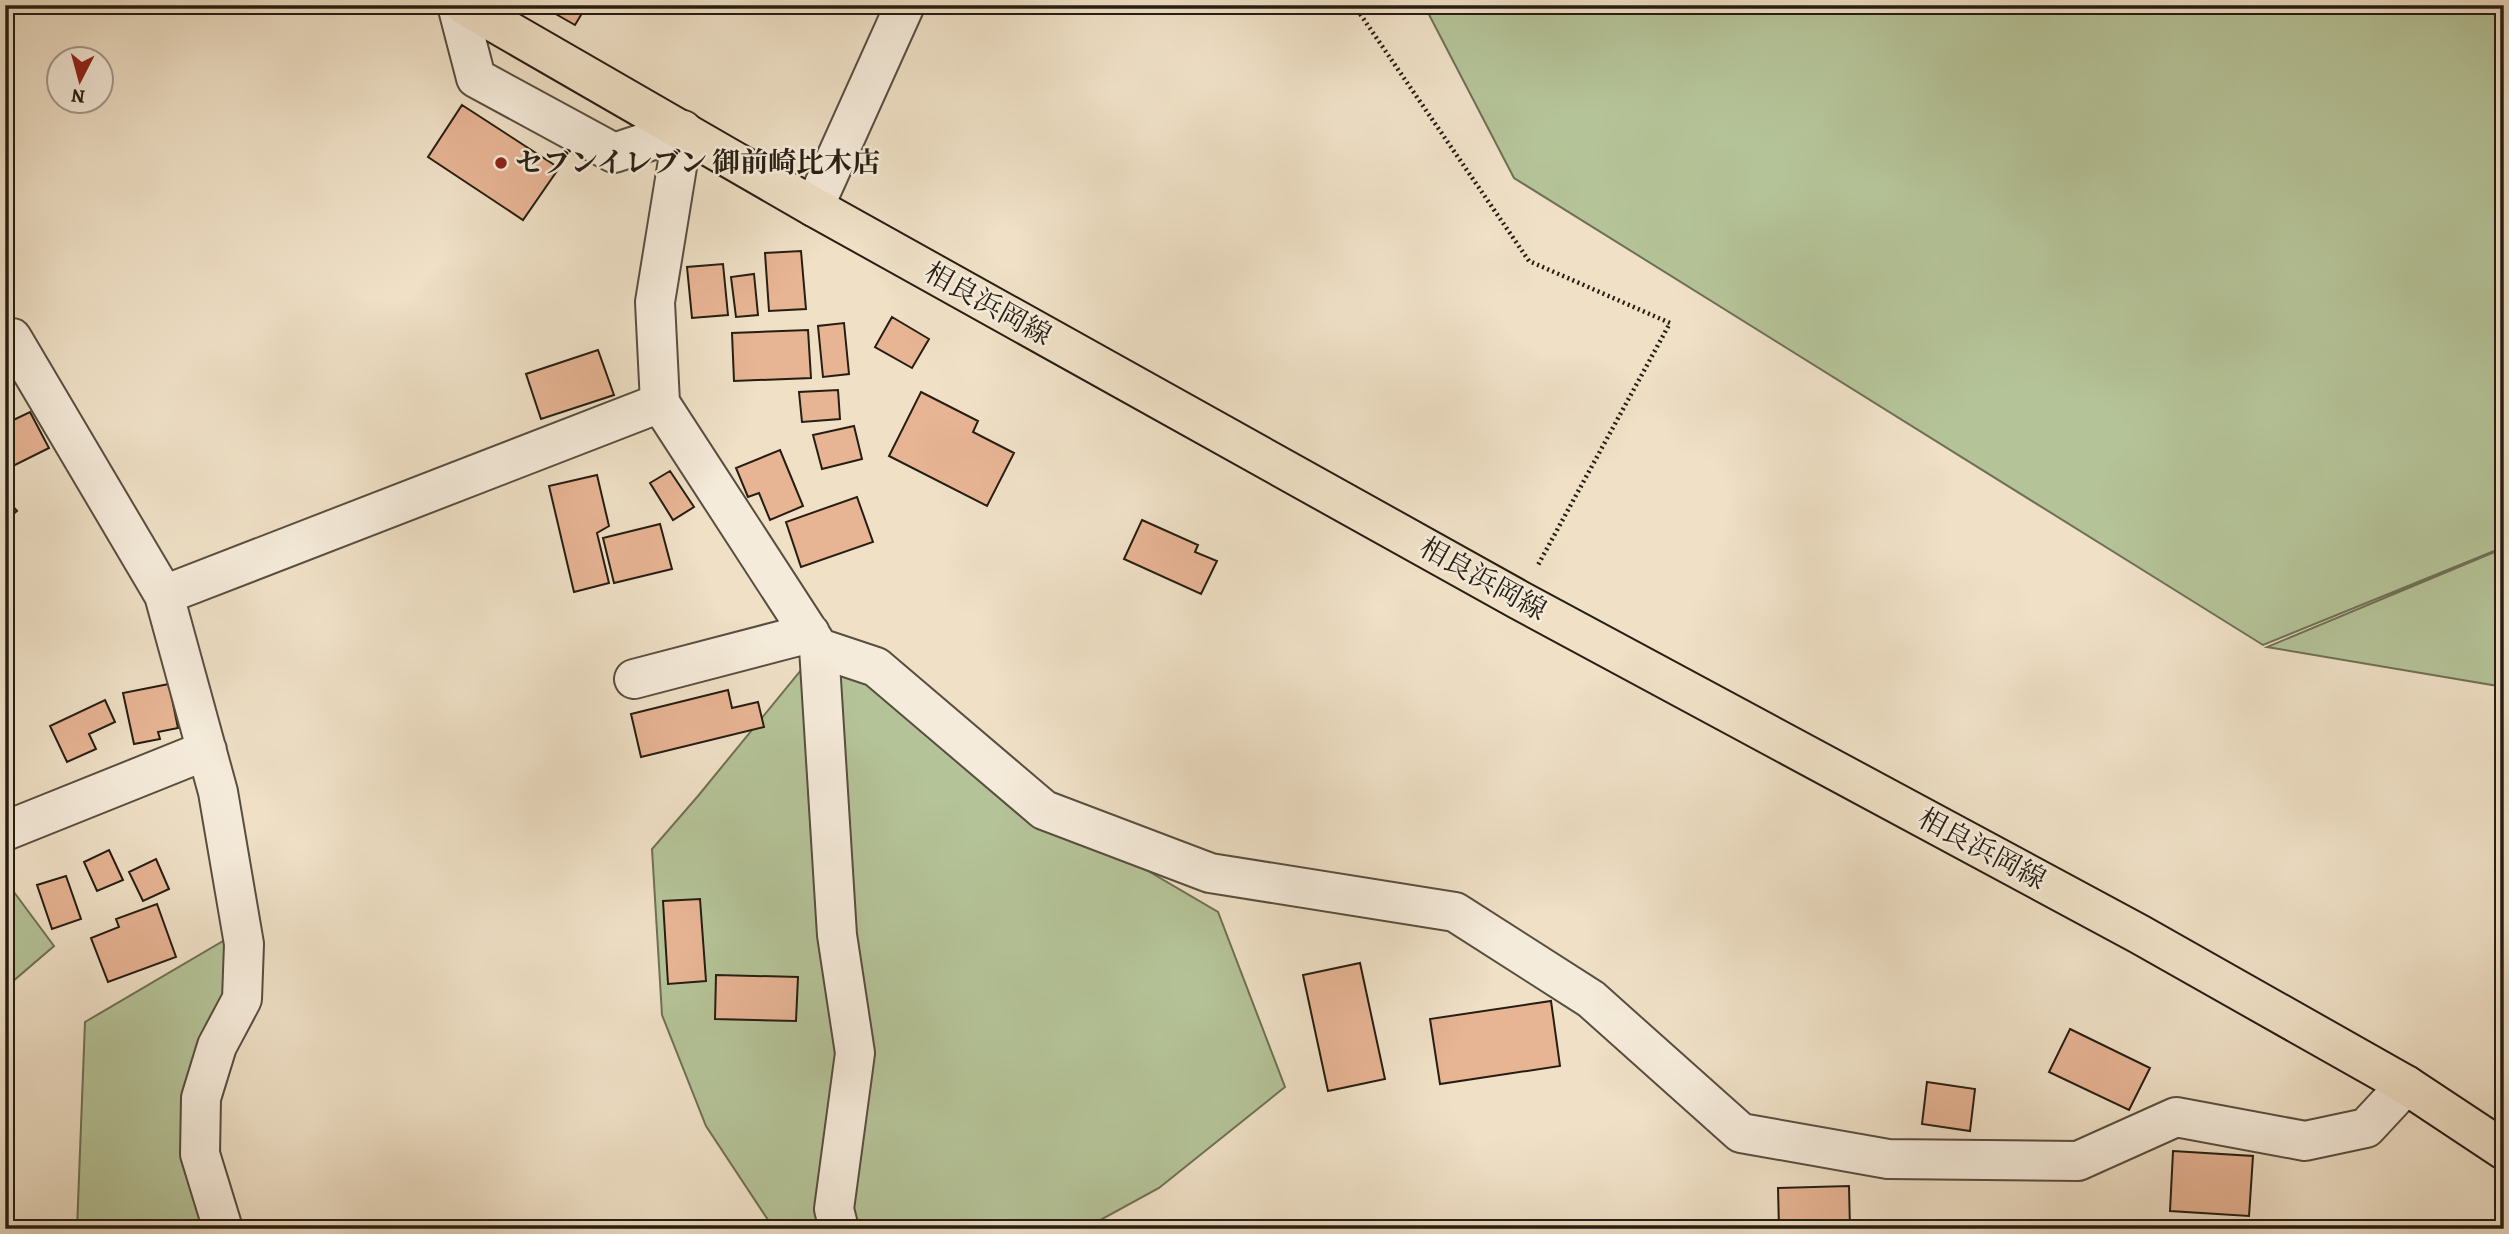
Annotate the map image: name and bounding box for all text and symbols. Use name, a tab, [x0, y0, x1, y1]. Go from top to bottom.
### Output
north arrow	[46, 46, 116, 116]
text: N	[70, 82, 87, 110]
place label: セブンイレブン 御前崎比木店	[515, 144, 880, 182]
marker: セブンイレブン 御前崎比木店	[493, 155, 509, 171]
street label: 相良浜岡線	[918, 253, 1058, 355]
street label: 相良浜岡線	[1413, 528, 1553, 630]
street label: 相良浜岡線	[1911, 799, 2053, 899]

